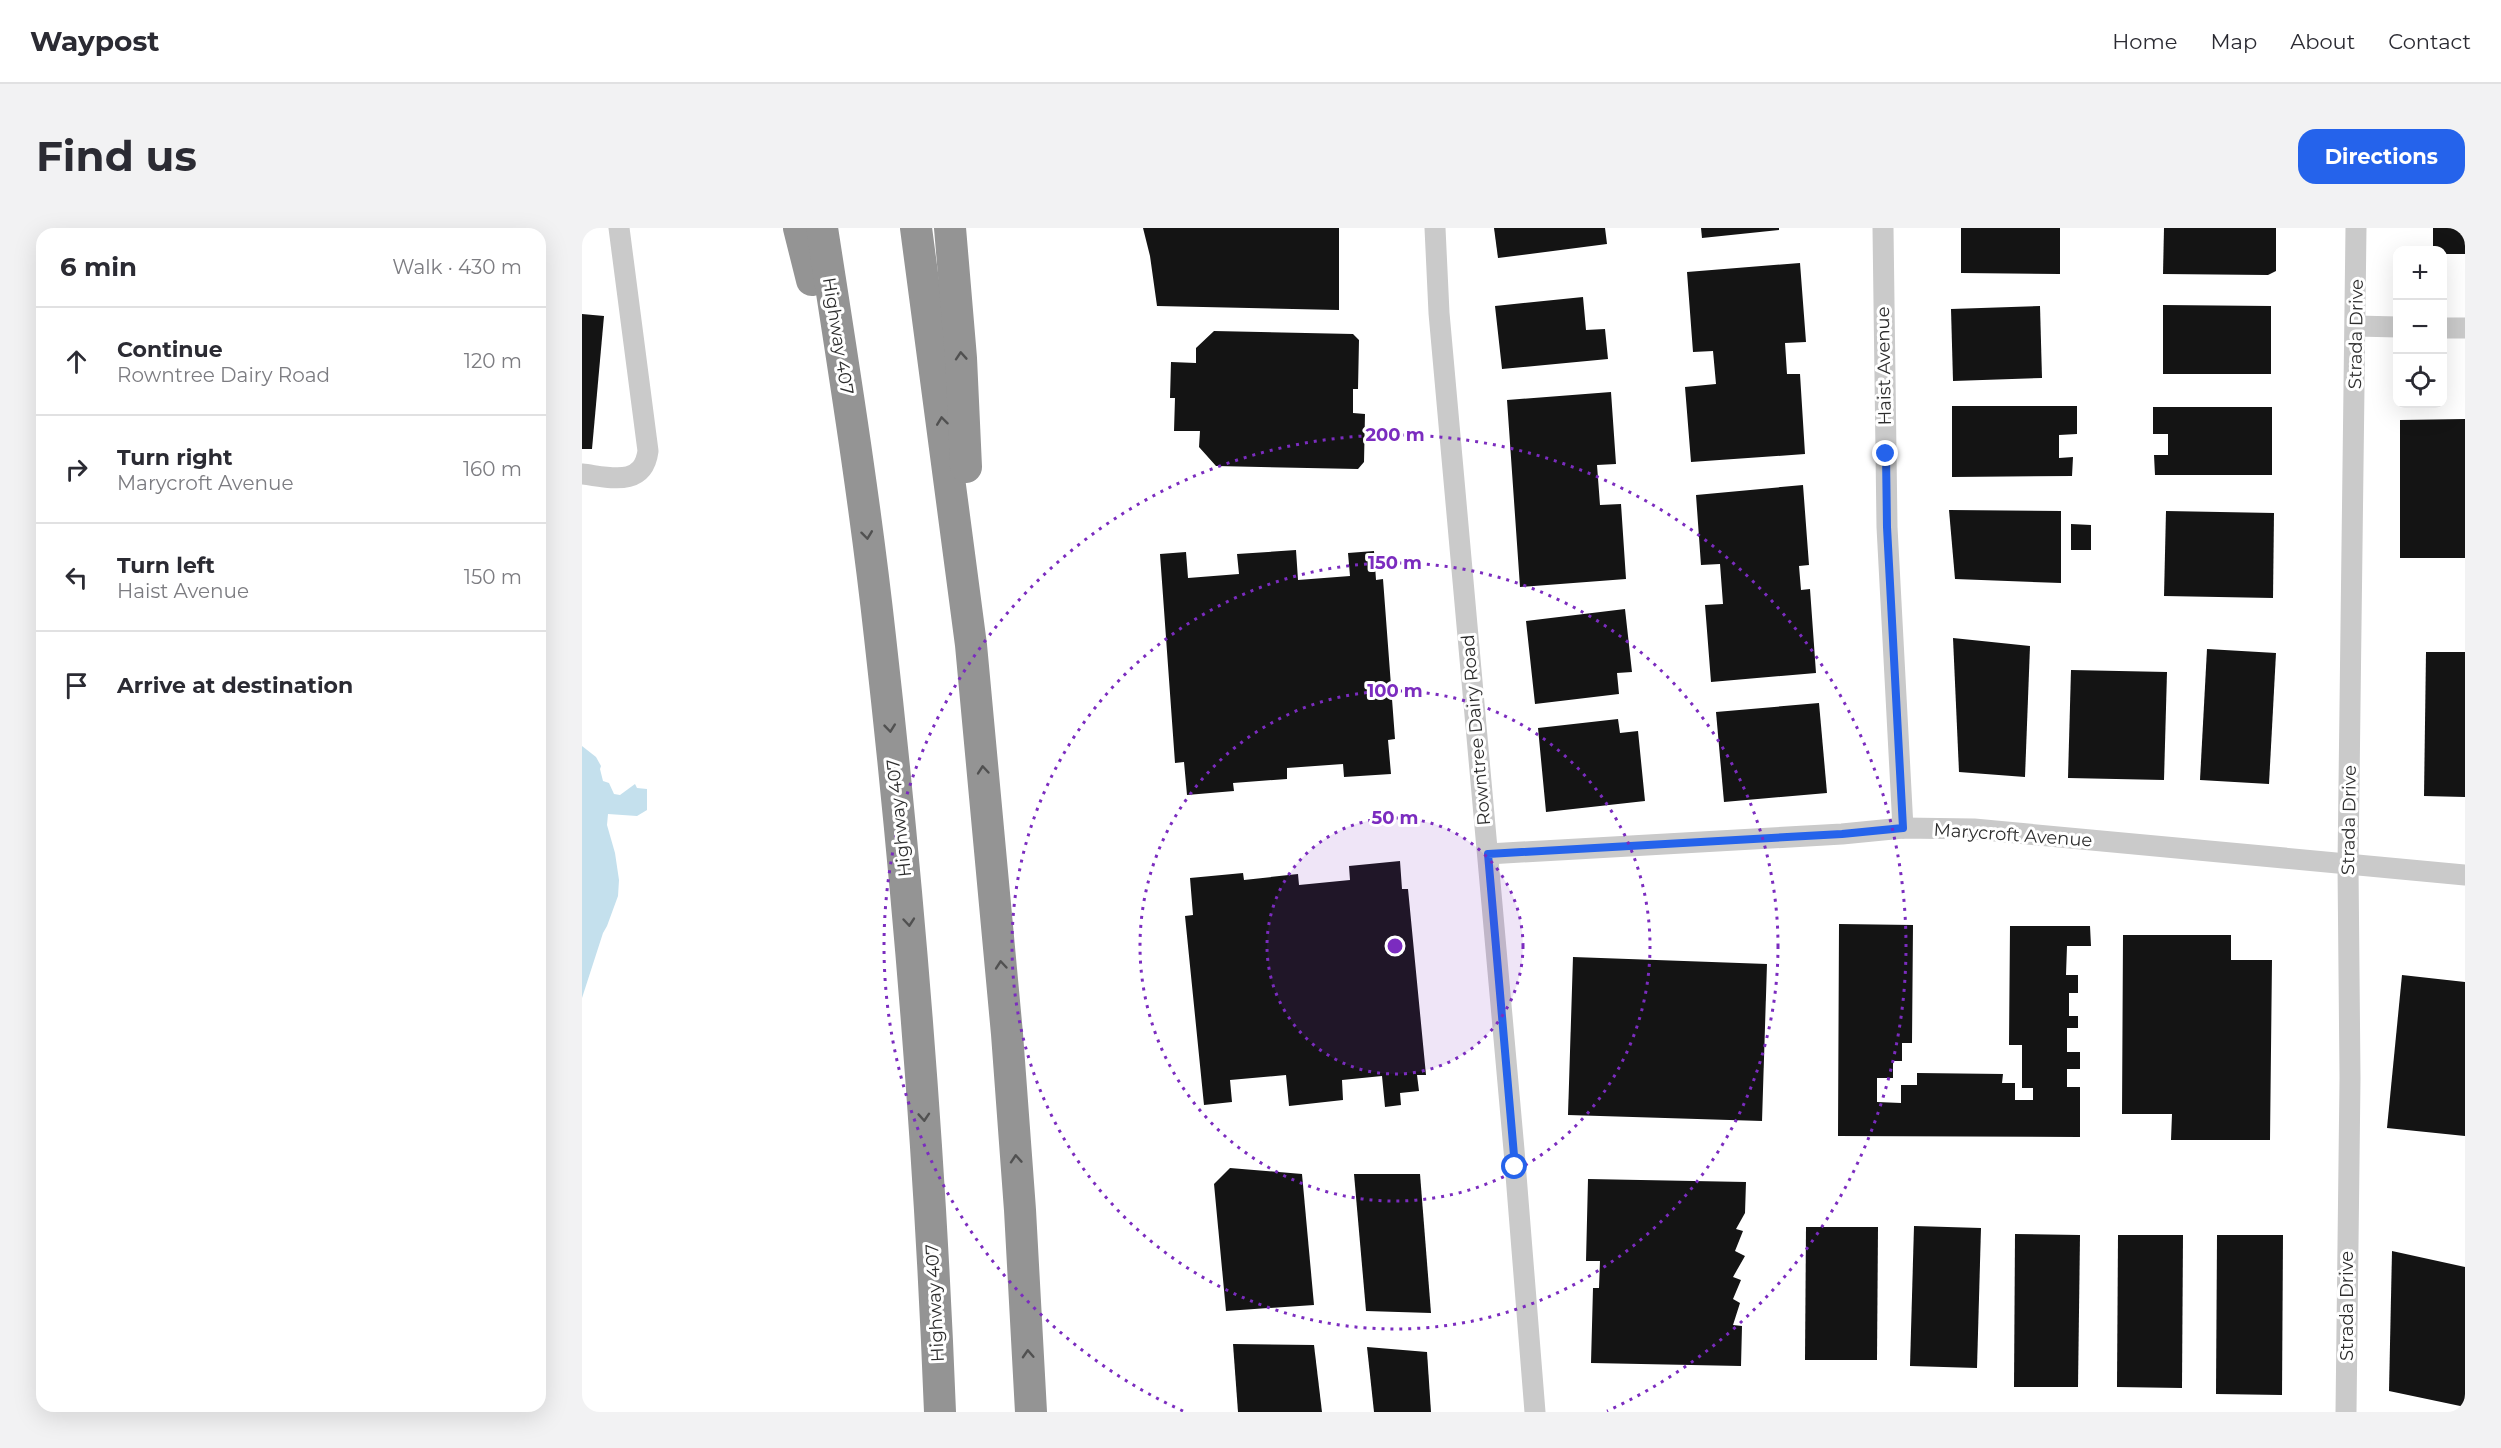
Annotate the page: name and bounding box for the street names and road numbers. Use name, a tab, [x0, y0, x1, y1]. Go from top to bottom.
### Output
street label: Highway 407	[818, 276, 858, 396]
street label: Strada Drive	[2344, 279, 2368, 389]
street label: Haist Avenue	[1872, 306, 1896, 426]
street label: Rowntree Dairy Road	[1457, 634, 1495, 826]
street label: Highway 407	[882, 758, 916, 878]
street label: Strada Drive	[2337, 765, 2361, 875]
street label: Marycroft Avenue	[1933, 818, 2093, 852]
street label: Highway 407	[921, 1243, 949, 1363]
street label: Strada Drive	[2336, 1251, 2358, 1361]

